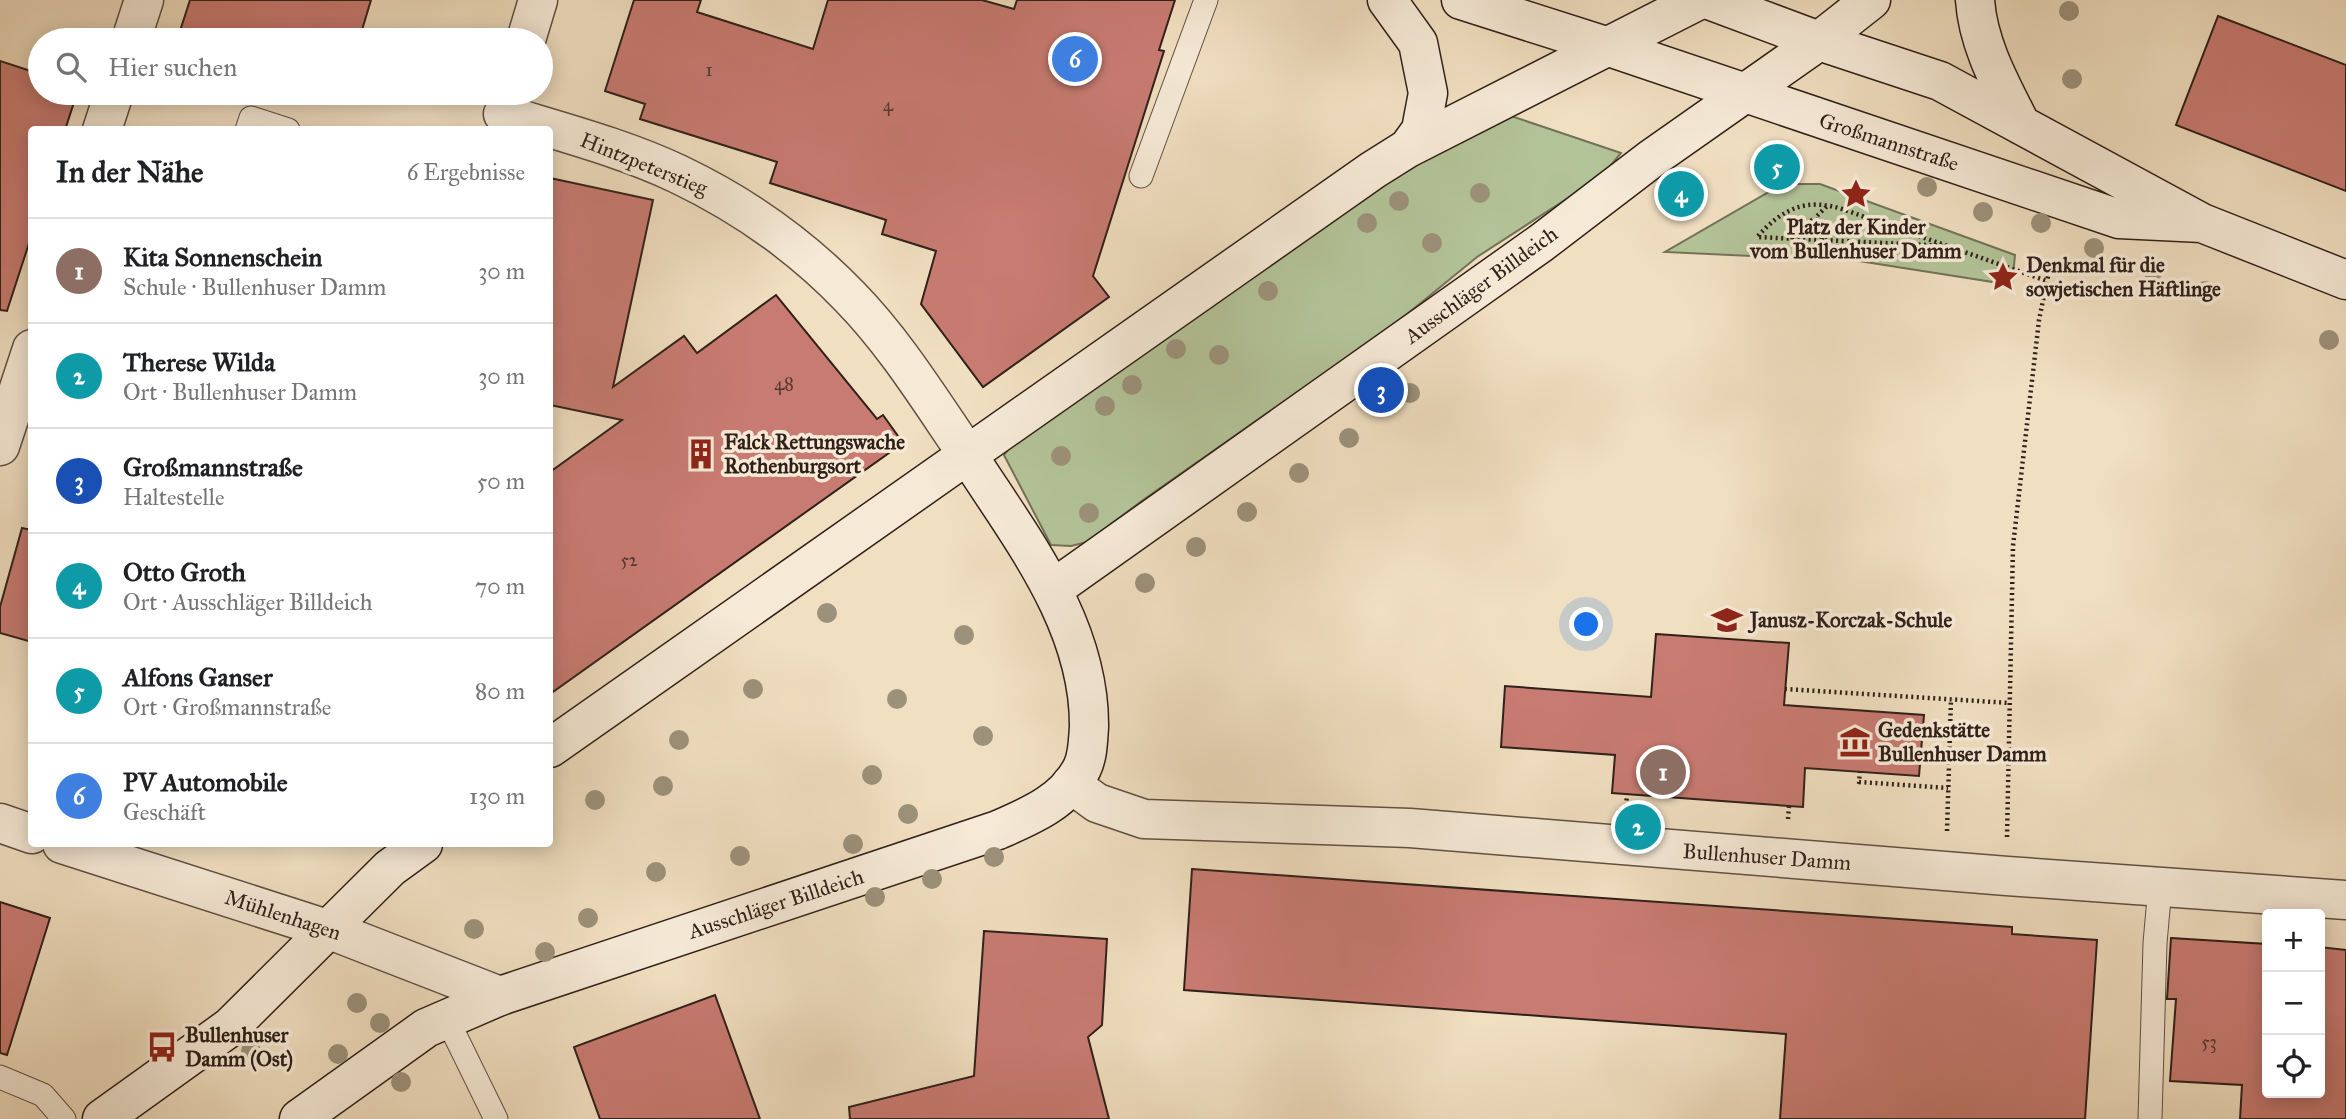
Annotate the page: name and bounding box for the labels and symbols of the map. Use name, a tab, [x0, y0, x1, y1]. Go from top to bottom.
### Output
pin: 6	[1052, 33, 1098, 85]
house number: 1	[705, 59, 713, 81]
house number: 4	[883, 94, 894, 116]
street label: Großmannstraße	[1816, 107, 1962, 177]
street label: Hintzpeterstieg	[577, 127, 712, 201]
pin: 5	[1754, 141, 1800, 193]
pin: 4	[1658, 168, 1704, 220]
place icon: Platz der Kinder vom Bullenhuser Damm	[1839, 177, 1873, 211]
place label: Platz der Kinder vom Bullenhuser Damm	[1749, 214, 1962, 264]
street label: Ausschläger Billdeich	[1399, 221, 1563, 350]
place label: Denkmal für die sowjetischen Häftlinge	[2026, 252, 2221, 302]
place icon: Denkmal für die sowjetischen Häftlinge	[1986, 260, 2020, 294]
pin: 3	[1358, 364, 1404, 416]
house number: 48	[774, 373, 794, 395]
place label: Falck Rettungswache Rothenburgsort	[724, 429, 905, 479]
building icon: Falck Rettungswache Rothenburgsort	[684, 437, 718, 471]
house number: 52	[620, 549, 638, 571]
school or university icon: Janusz-Korczak-Schule	[1710, 603, 1744, 637]
your location	[1569, 607, 1603, 641]
place label: Janusz-Korczak-Schule	[1747, 607, 1952, 634]
place label: Gedenkstätte Bullenhuser Damm	[1878, 717, 2047, 767]
museum icon: Gedenkstätte Bullenhuser Damm	[1838, 725, 1872, 759]
pin: 1	[1640, 746, 1686, 798]
pin: 2	[1615, 801, 1661, 853]
street label: Bullenhuser Damm	[1682, 838, 1852, 876]
street label: Ausschläger Billdeich	[684, 863, 867, 945]
street label: Mühlenhagen	[222, 884, 344, 946]
place label: Bullenhuser Damm (Ost)	[185, 1022, 293, 1072]
bus stop icon: Bullenhuser Damm (Ost)	[145, 1030, 179, 1064]
house number: 53	[2201, 1031, 2217, 1053]

